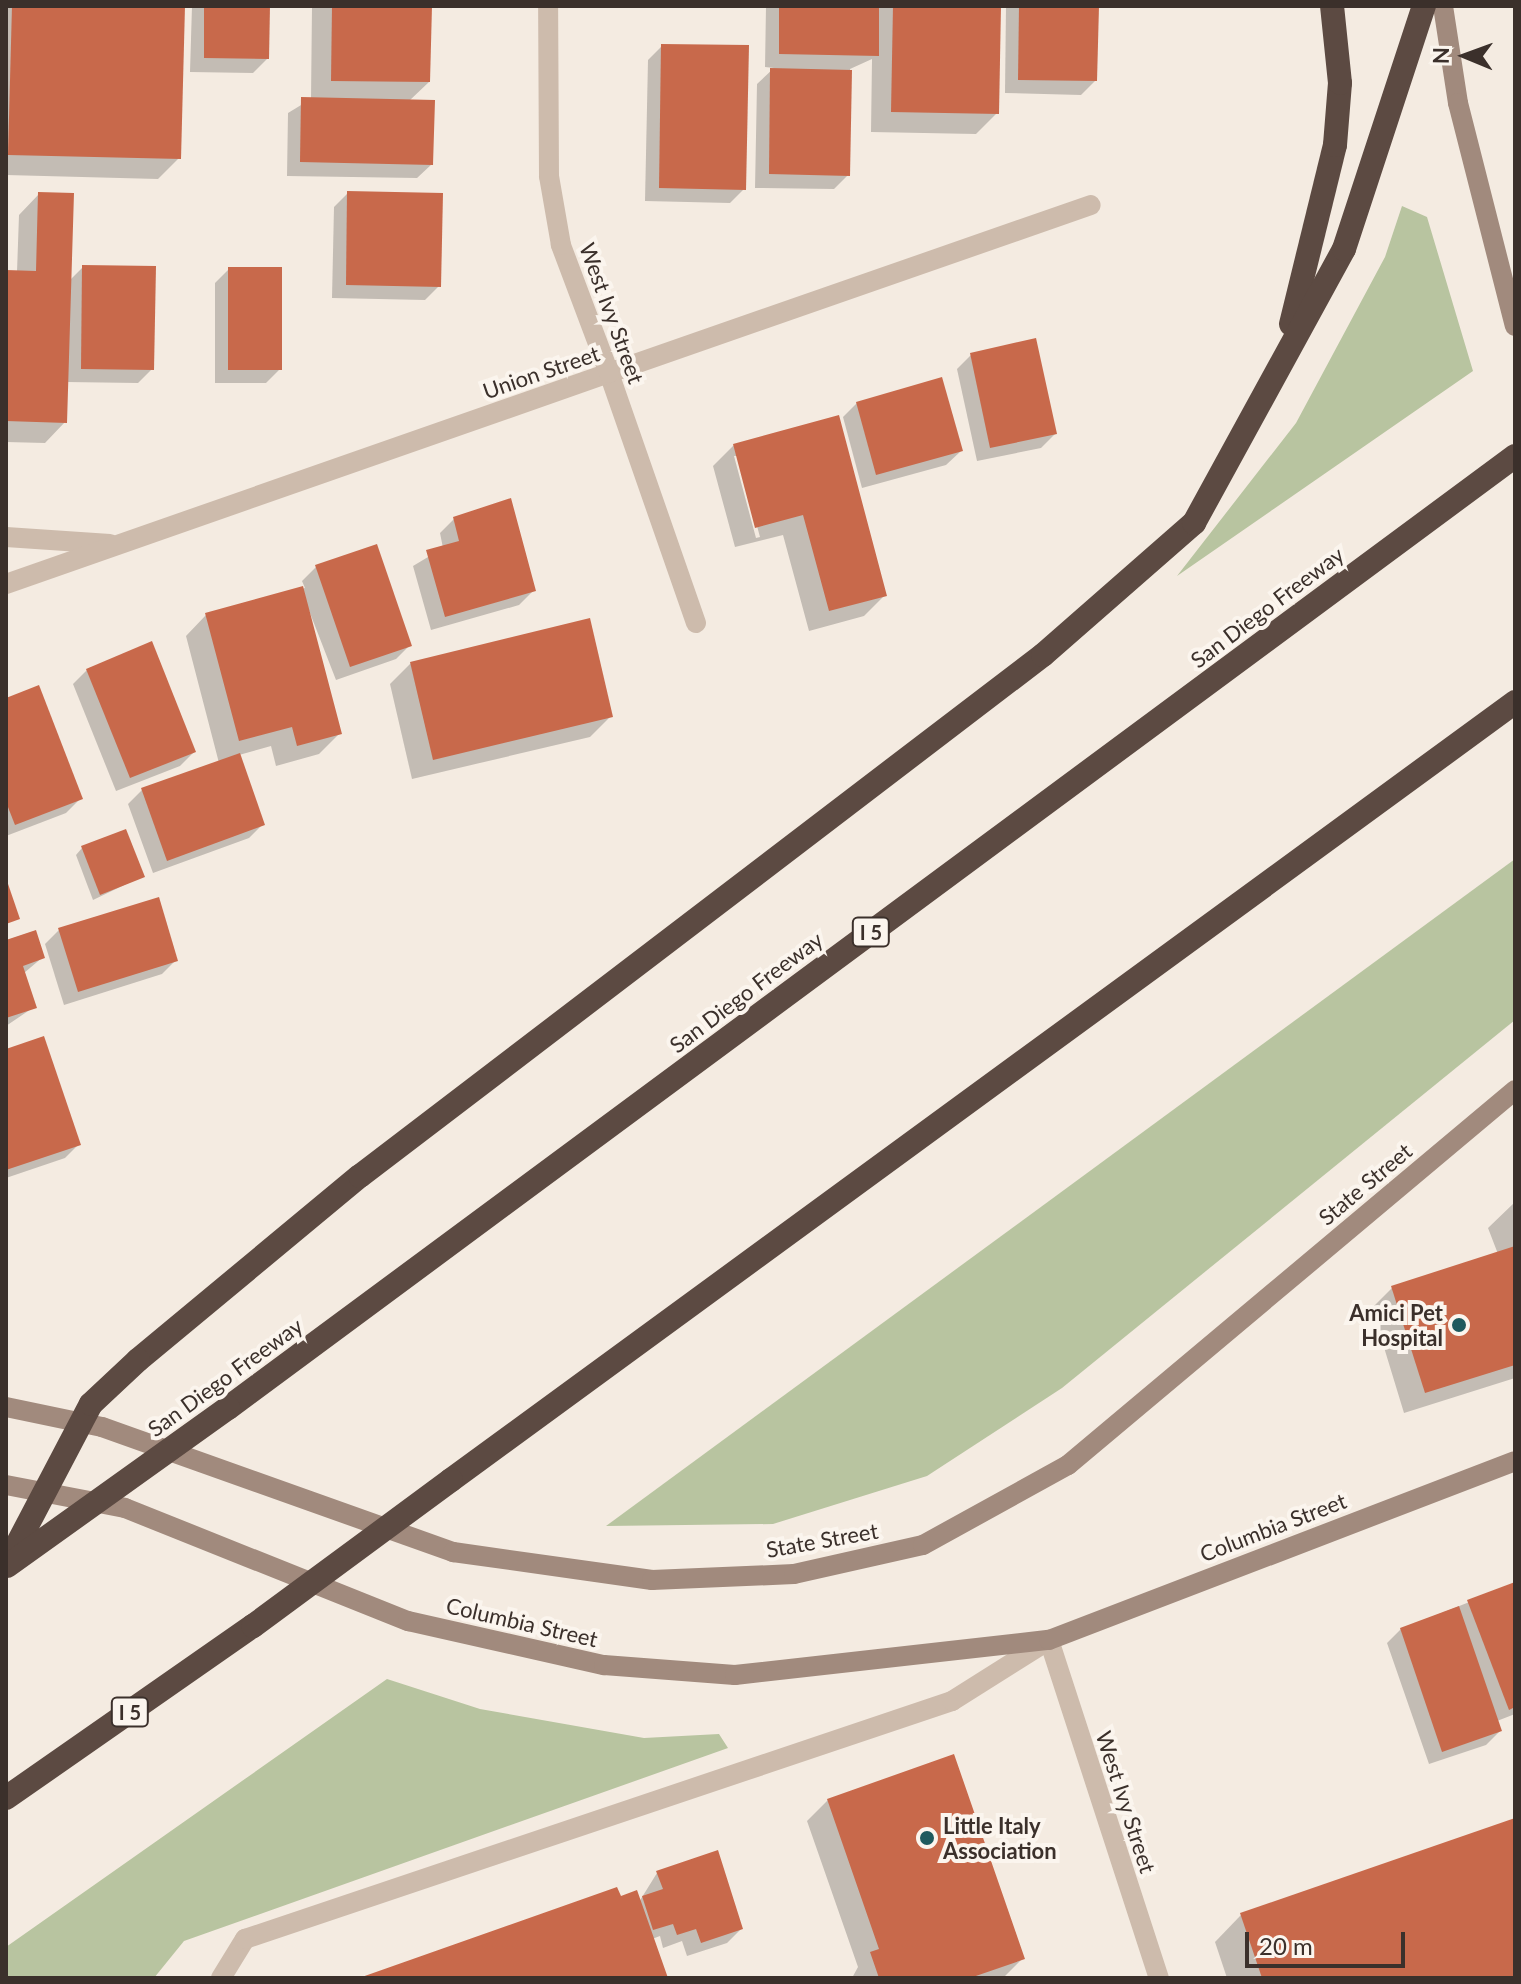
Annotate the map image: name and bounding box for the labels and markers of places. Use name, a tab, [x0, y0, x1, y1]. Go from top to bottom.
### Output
place label: Amici Pet Hospital	[1349, 1299, 1443, 1350]
marker: Amici Pet Hospital	[1450, 1316, 1468, 1334]
place label: Little Italy Association	[943, 1812, 1057, 1864]
marker: Little Italy Association	[918, 1829, 936, 1847]

